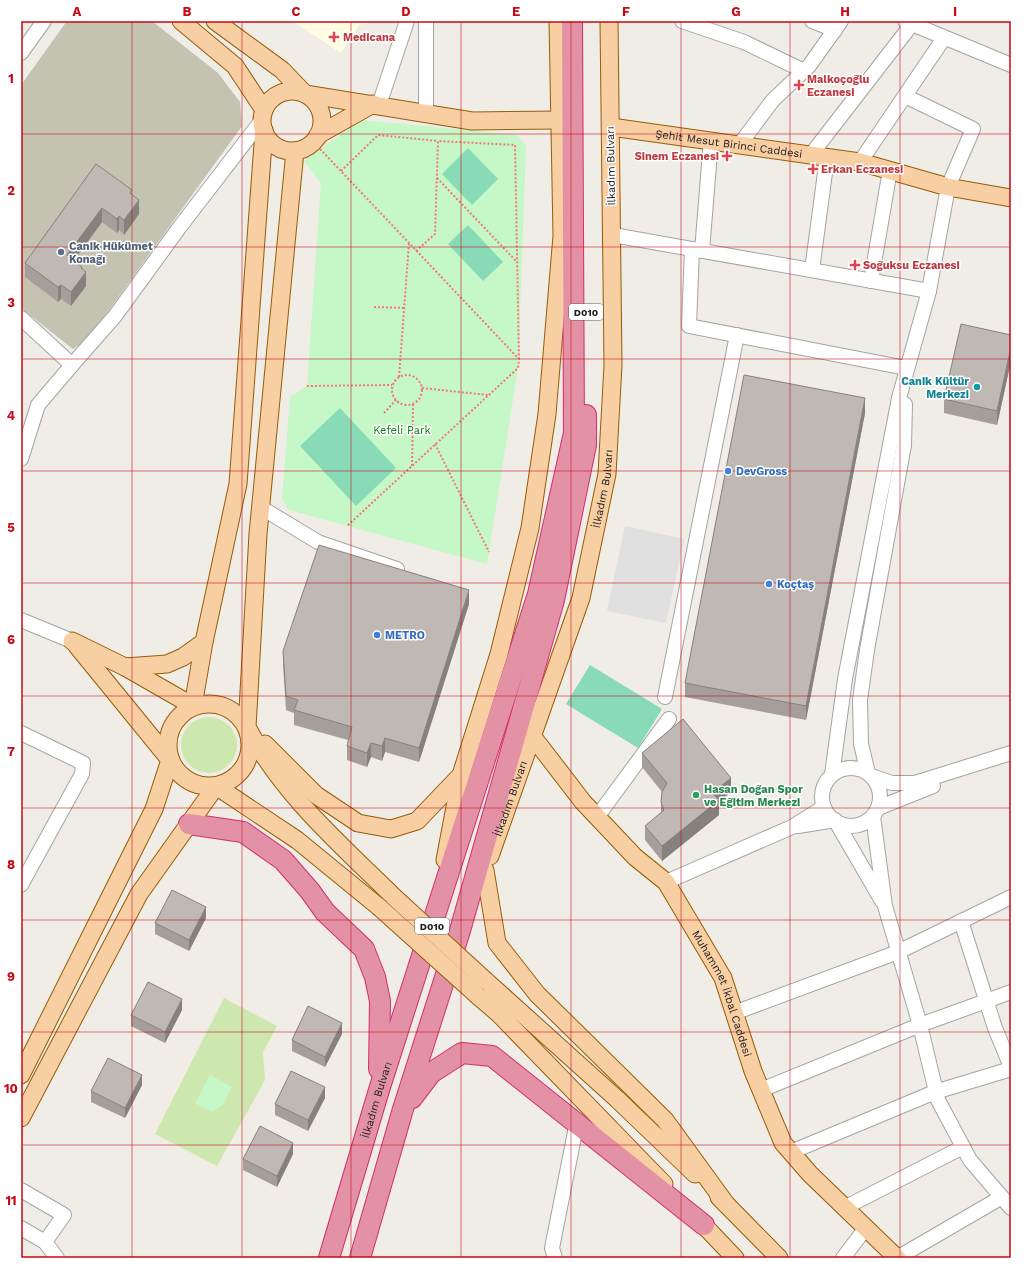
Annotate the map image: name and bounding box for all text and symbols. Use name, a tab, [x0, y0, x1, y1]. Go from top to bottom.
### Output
text: A	[73, 4, 82, 19]
text: B	[183, 4, 192, 19]
text: C	[292, 4, 301, 19]
text: D	[401, 4, 411, 19]
text: E	[512, 4, 520, 19]
text: F	[622, 4, 630, 19]
text: G	[731, 4, 741, 19]
text: H	[840, 4, 850, 19]
text: I	[953, 4, 957, 19]
marker: Medicana	[328, 31, 340, 43]
place label: Medicana	[343, 31, 396, 44]
text: 1	[8, 71, 14, 86]
place label: Malkoçoğlu Eczanesi	[807, 73, 870, 99]
marker: Malkoçoğlu Eczanesi	[794, 80, 804, 90]
street label: İlkadım Bulvarı	[603, 126, 618, 206]
street label: Şehit Mesut Birinci Caddesi	[655, 127, 803, 160]
place label: Sinem Eczanesi	[635, 150, 719, 163]
marker: Sinem Eczanesi	[722, 151, 732, 161]
place label: Erkan Eczanesi	[821, 163, 903, 176]
marker: Erkan Eczanesi	[808, 164, 818, 174]
text: 2	[7, 183, 15, 198]
place label: Canik Hükümet Konağı	[69, 240, 153, 266]
marker: Canik Hükümet Konağı	[56, 247, 66, 257]
place label: Soğuksu Eczanesi	[863, 259, 960, 272]
marker: Soğuksu Eczanesi	[850, 260, 860, 270]
text: 3	[7, 295, 15, 310]
road number: D010	[569, 304, 603, 320]
place label: Canik Kültür Merkezi	[901, 375, 969, 401]
marker: Canik Kültür Merkezi	[972, 382, 982, 392]
text: 4	[7, 408, 16, 423]
park label: Kefeli Park	[373, 424, 431, 437]
street label: İlkadım Bulvarı	[588, 449, 615, 529]
place label: DevGross	[736, 465, 787, 478]
marker: DevGross	[723, 466, 733, 476]
text: 5	[7, 520, 15, 535]
place label: Koçtaş	[777, 578, 814, 591]
marker: Koçtaş	[764, 579, 774, 589]
place label: METRO	[385, 629, 425, 642]
marker: METRO	[372, 630, 382, 640]
text: 6	[7, 632, 15, 647]
text: 7	[7, 744, 15, 759]
street label: İlkadım Bulvarı	[490, 759, 530, 838]
place label: Hasan Doğan Spor ve Eğitim Merkezi	[703, 783, 803, 809]
marker: Hasan Doğan Spor ve Eğitim Merkezi	[691, 790, 701, 800]
text: 8	[7, 857, 15, 872]
road number: D010	[415, 918, 449, 934]
street label: Muhammet İkbal Caddesi	[690, 928, 754, 1058]
text: 9	[7, 969, 15, 984]
street label: İlkadım Bulvarı	[358, 1060, 394, 1140]
text: 10	[4, 1081, 18, 1096]
text: 11	[5, 1193, 17, 1208]

